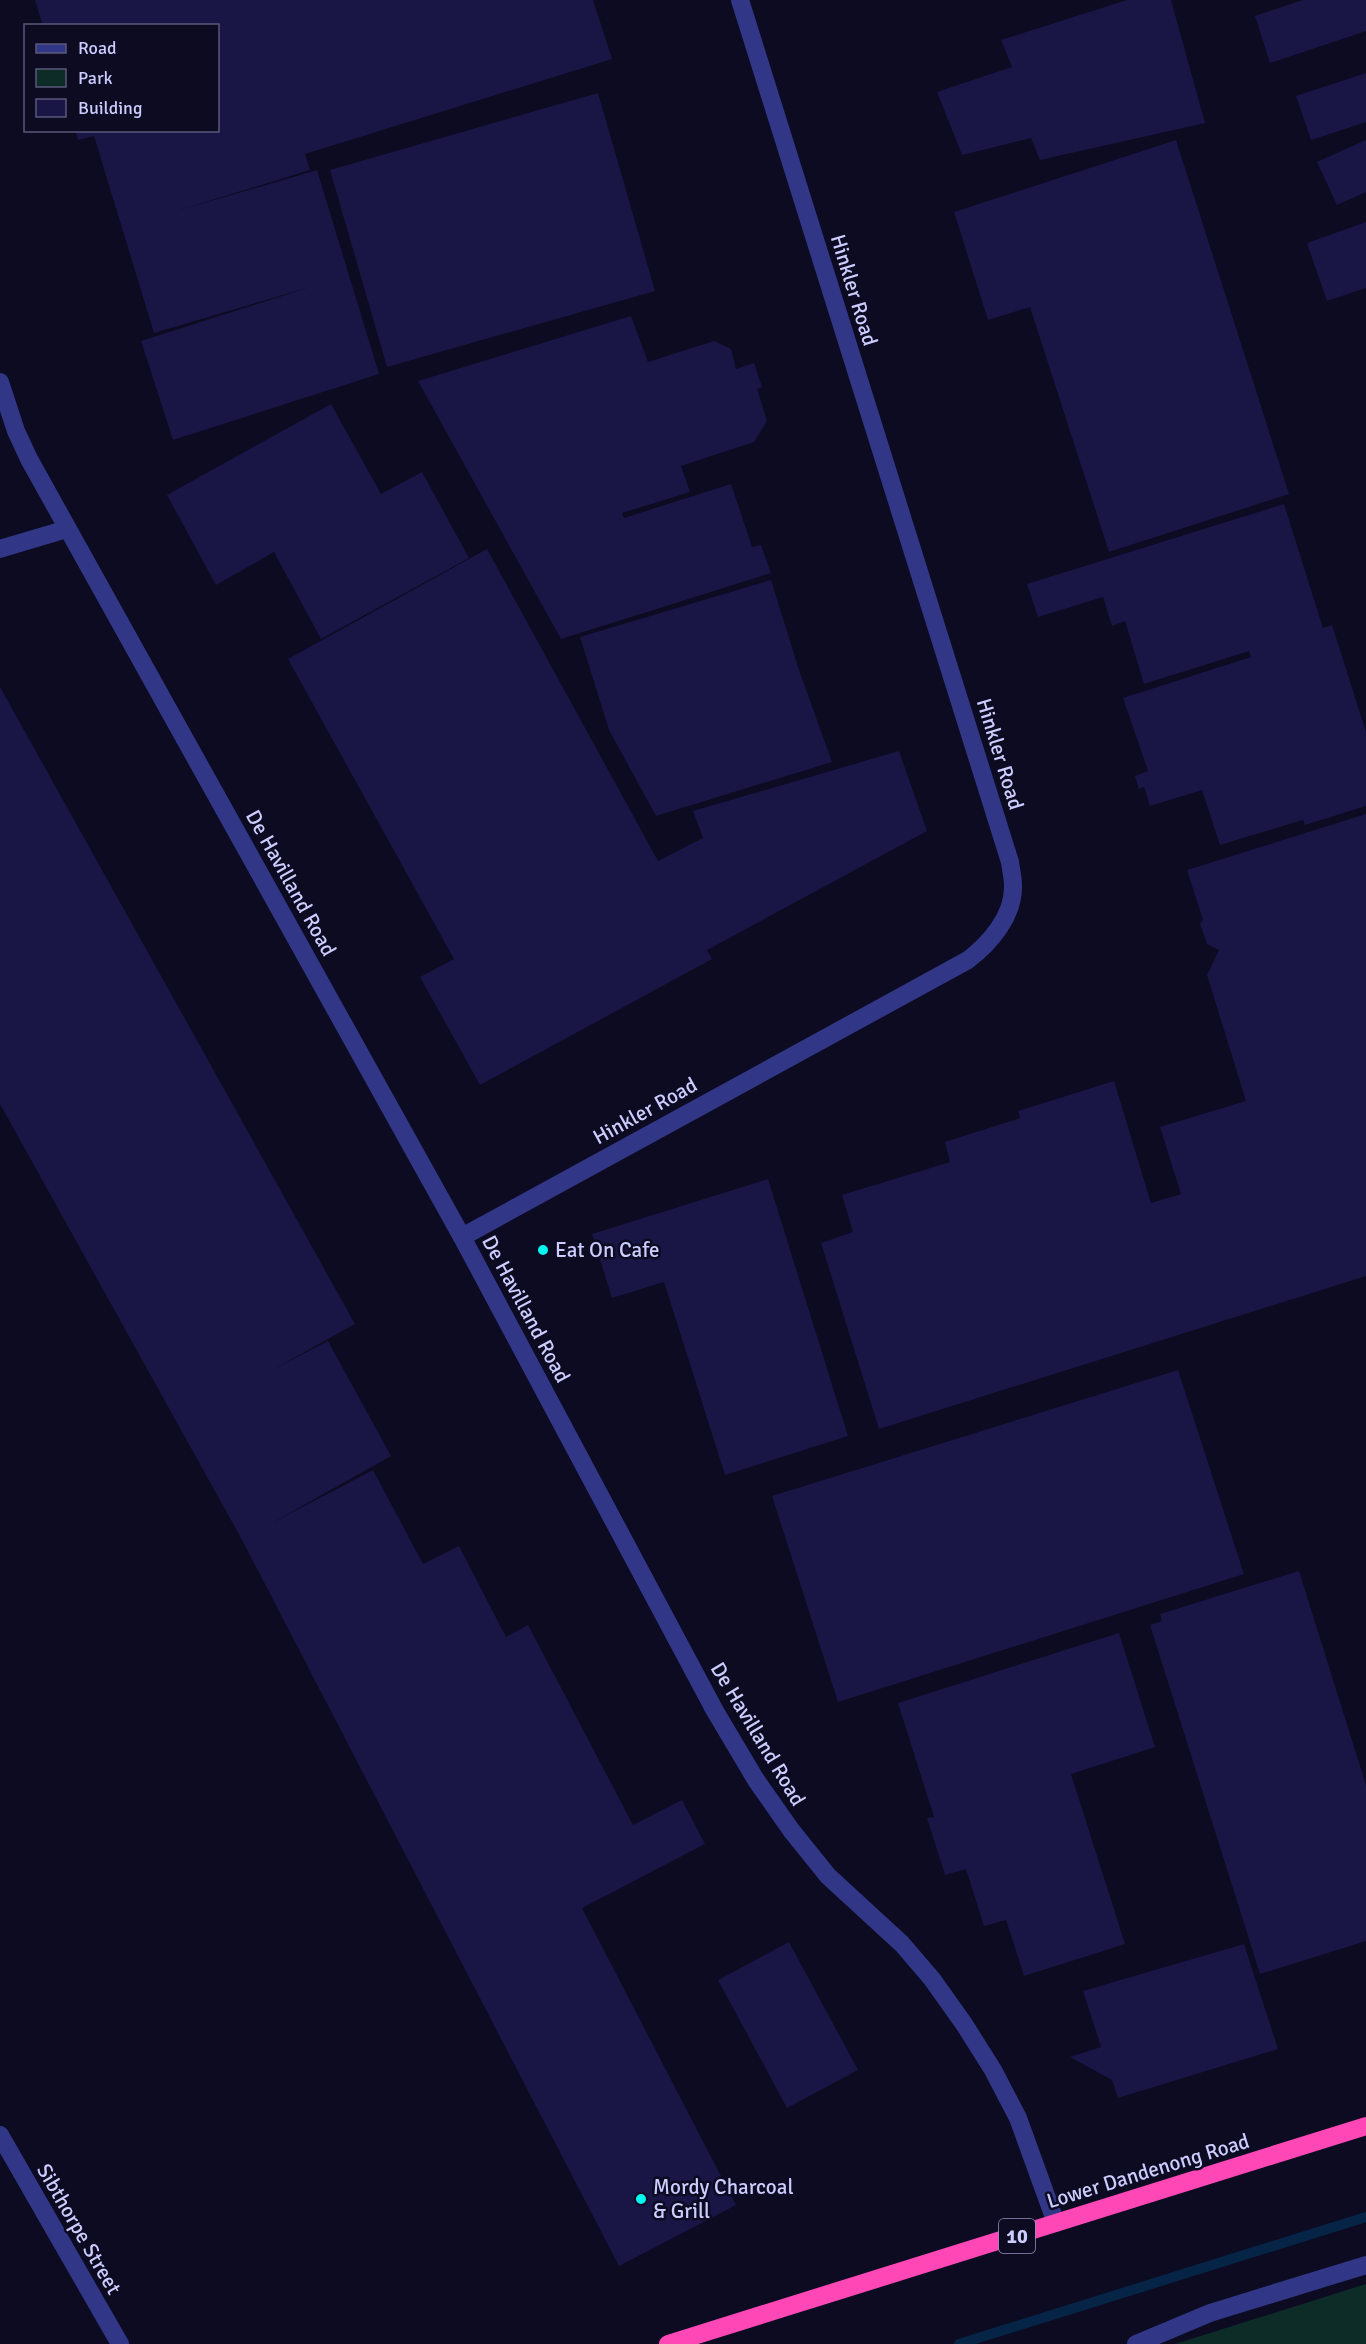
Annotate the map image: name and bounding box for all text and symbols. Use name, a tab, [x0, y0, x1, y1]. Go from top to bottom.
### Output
legend	[24, 24, 219, 132]
text: Road	[78, 37, 117, 59]
text: Park	[78, 67, 113, 89]
text: Building	[78, 97, 142, 119]
street label: Hinkler Road	[825, 231, 883, 349]
street label: Hinkler Road	[971, 695, 1029, 813]
street label: De Havilland Road	[240, 805, 342, 961]
street label: Hinkler Road	[588, 1072, 702, 1150]
street label: De Havilland Road	[476, 1231, 576, 1387]
place label: Eat On Cafe	[555, 1237, 660, 1263]
marker: Eat On Cafe	[536, 1243, 550, 1257]
street label: De Havilland Road	[705, 1657, 811, 1811]
street label: Lower Dandenong Road	[1044, 2128, 1252, 2214]
street label: Sibthorpe Street	[31, 2159, 127, 2299]
place label: Mordy Charcoal & Grill	[653, 2174, 794, 2224]
marker: Mordy Charcoal & Grill	[634, 2192, 648, 2206]
road number: 10	[999, 2219, 1035, 2253]

